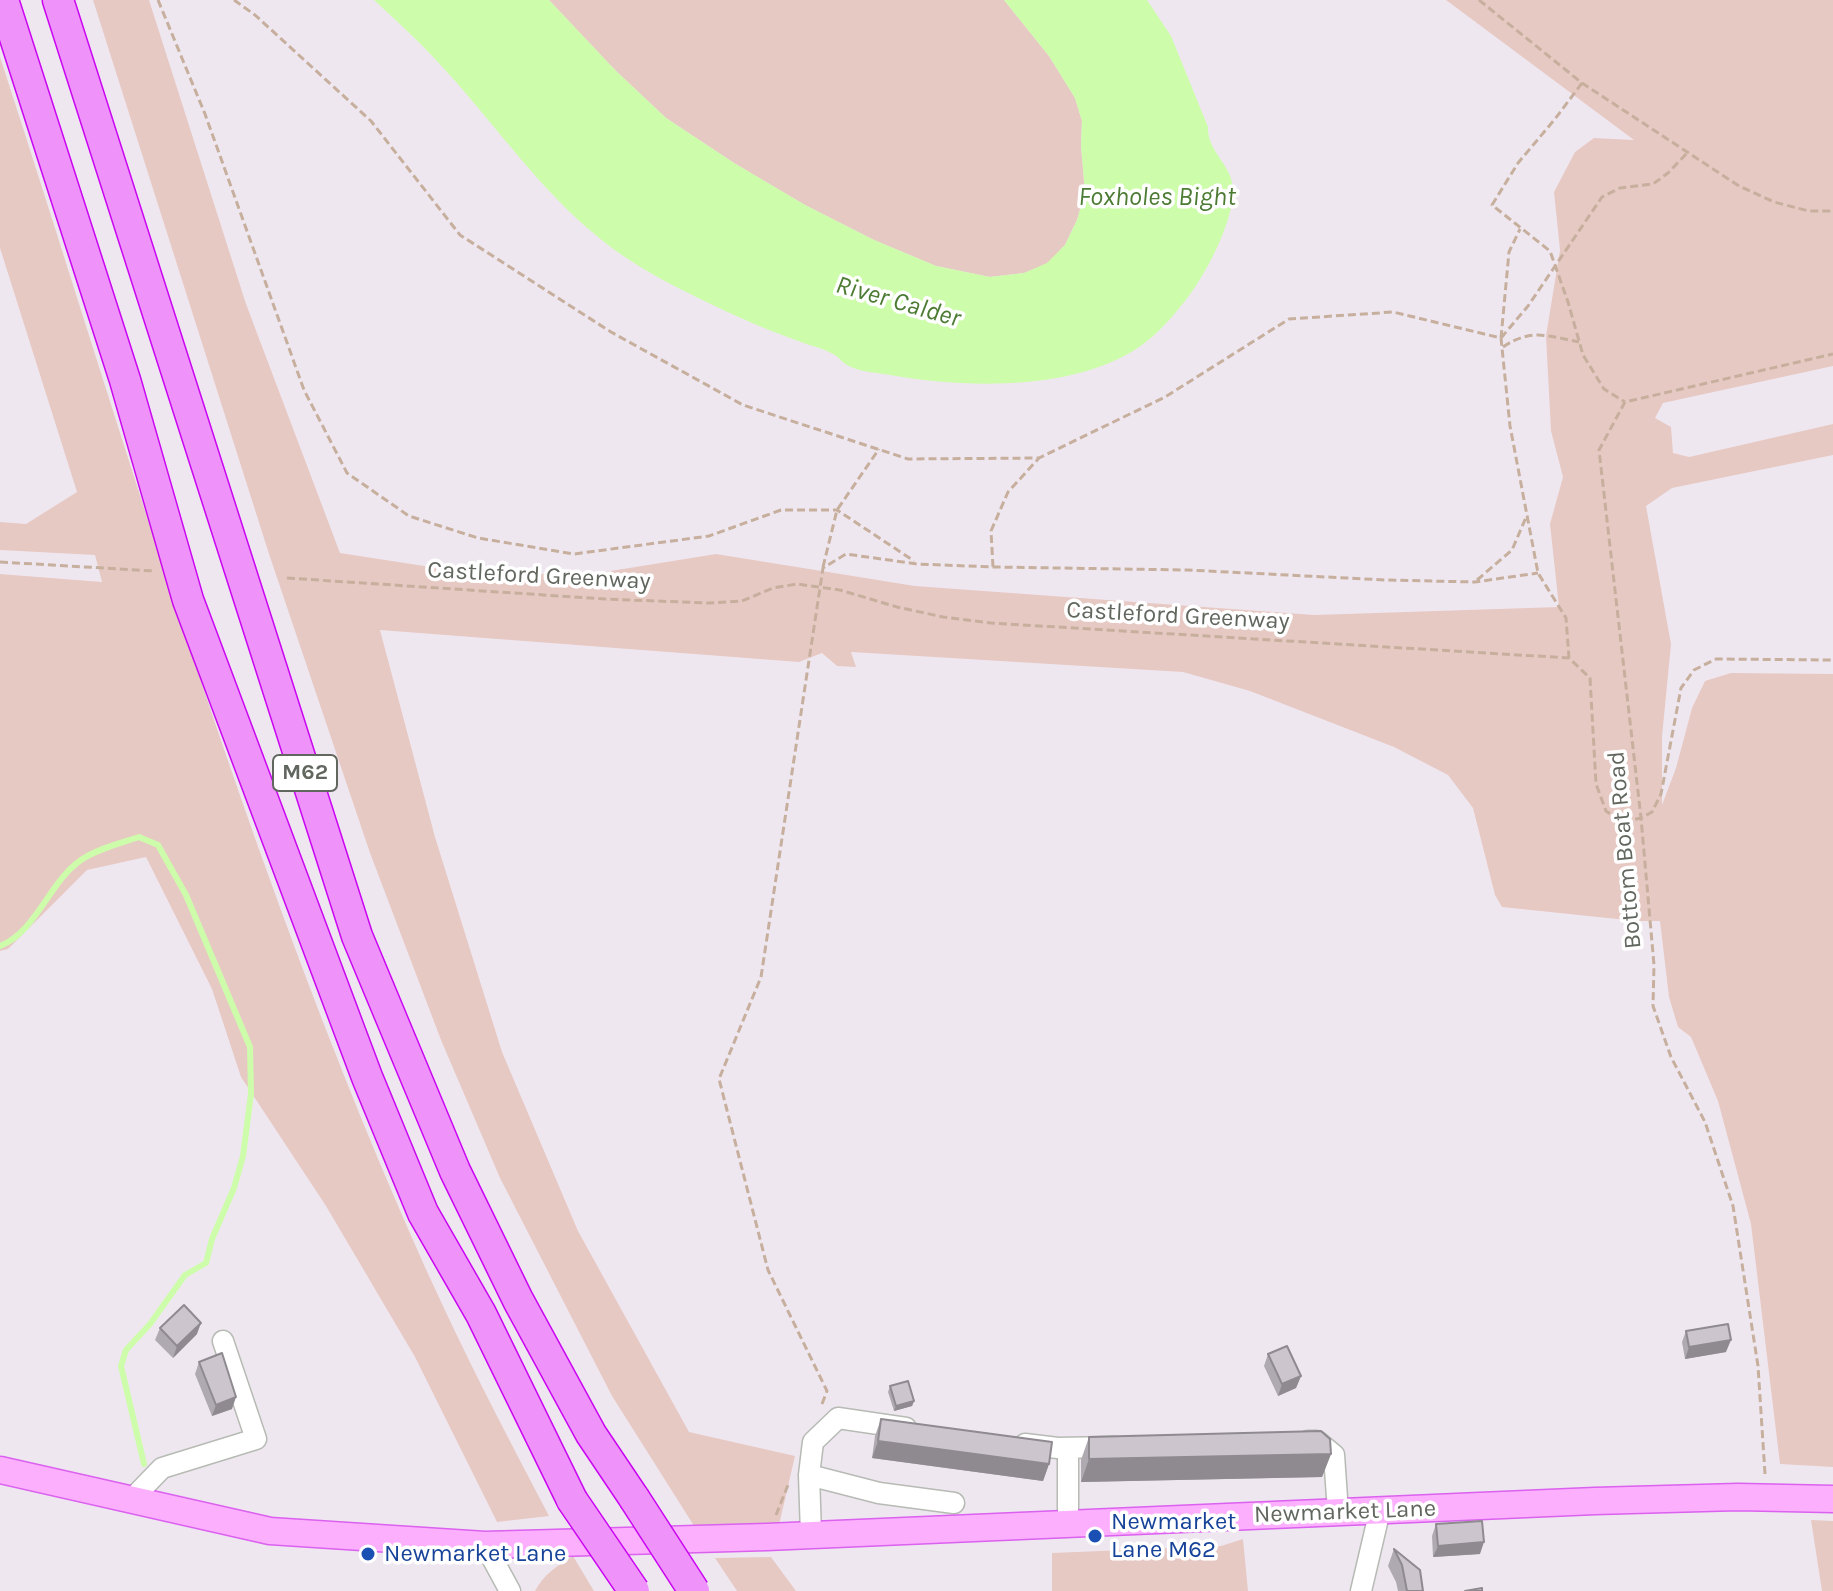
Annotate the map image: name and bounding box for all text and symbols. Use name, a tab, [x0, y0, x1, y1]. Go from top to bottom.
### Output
water label: Foxholes Bight	[1078, 182, 1236, 214]
water label: River Calder	[832, 269, 964, 335]
street label: Castleford Greenway	[427, 556, 651, 596]
street label: Castleford Greenway	[1066, 596, 1290, 636]
street label: Bottom Boat Road	[1602, 750, 1648, 950]
road number: M62	[273, 755, 337, 791]
street label: Newmarket Lane	[1253, 1494, 1437, 1530]
place label: Newmarket Lane M62	[1111, 1508, 1236, 1564]
marker: Newmarket Lane M62	[1086, 1527, 1104, 1545]
place label: Newmarket Lane	[384, 1540, 566, 1568]
marker: Newmarket Lane	[359, 1545, 377, 1563]

